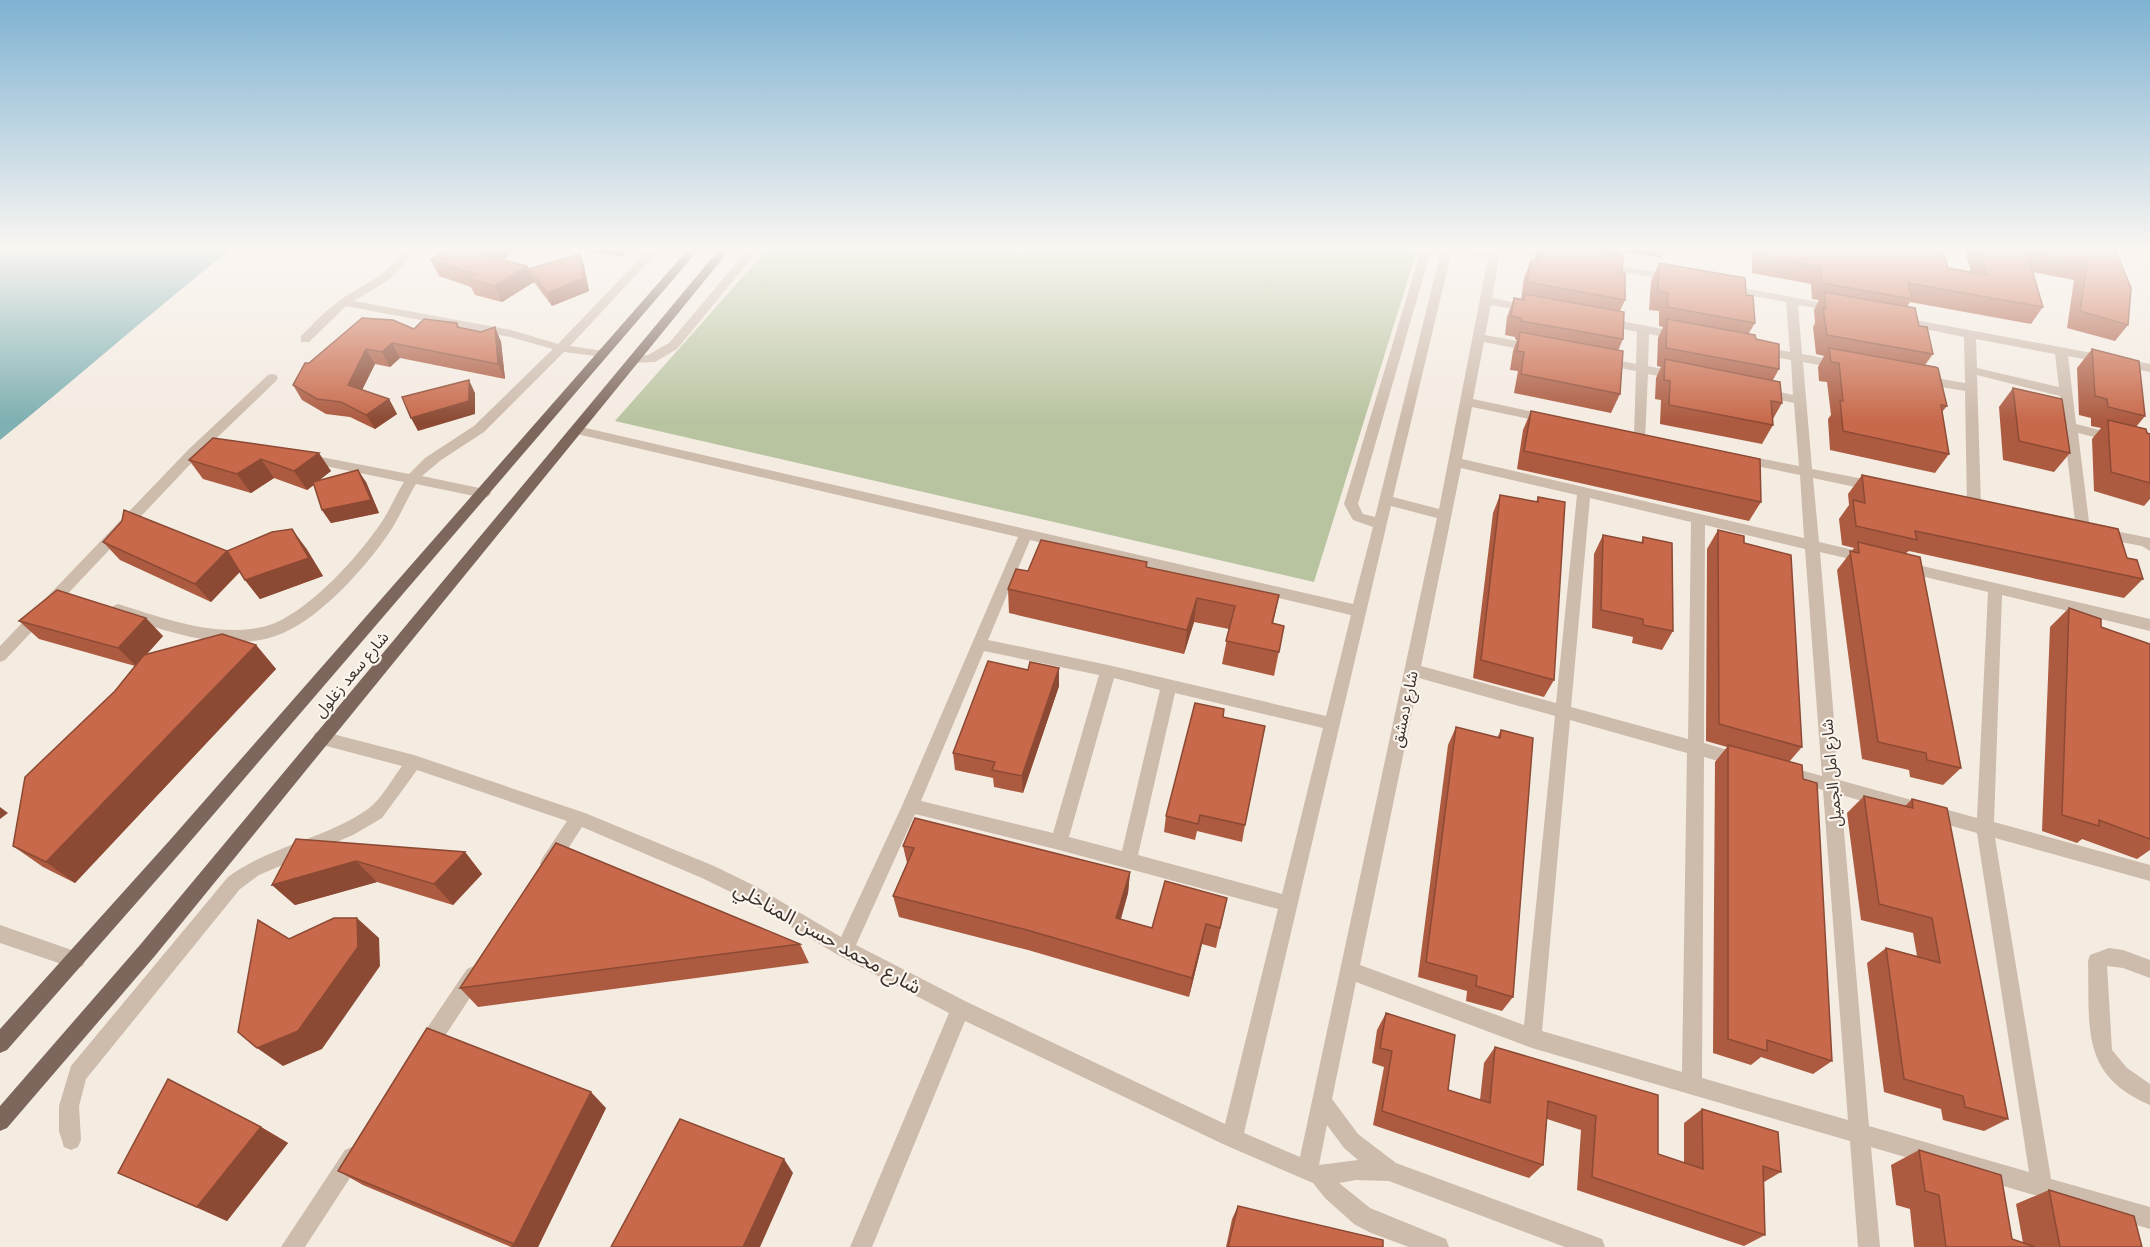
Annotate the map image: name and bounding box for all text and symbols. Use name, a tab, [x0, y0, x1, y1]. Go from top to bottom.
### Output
street label: شارع سعد زغلول	[309, 626, 395, 723]
street label: شارع دمشق	[1385, 669, 1425, 750]
street label: شارع امل الجميل	[1815, 718, 1849, 828]
street label: شارع محمد حسن المناخلي	[728, 874, 926, 1002]

